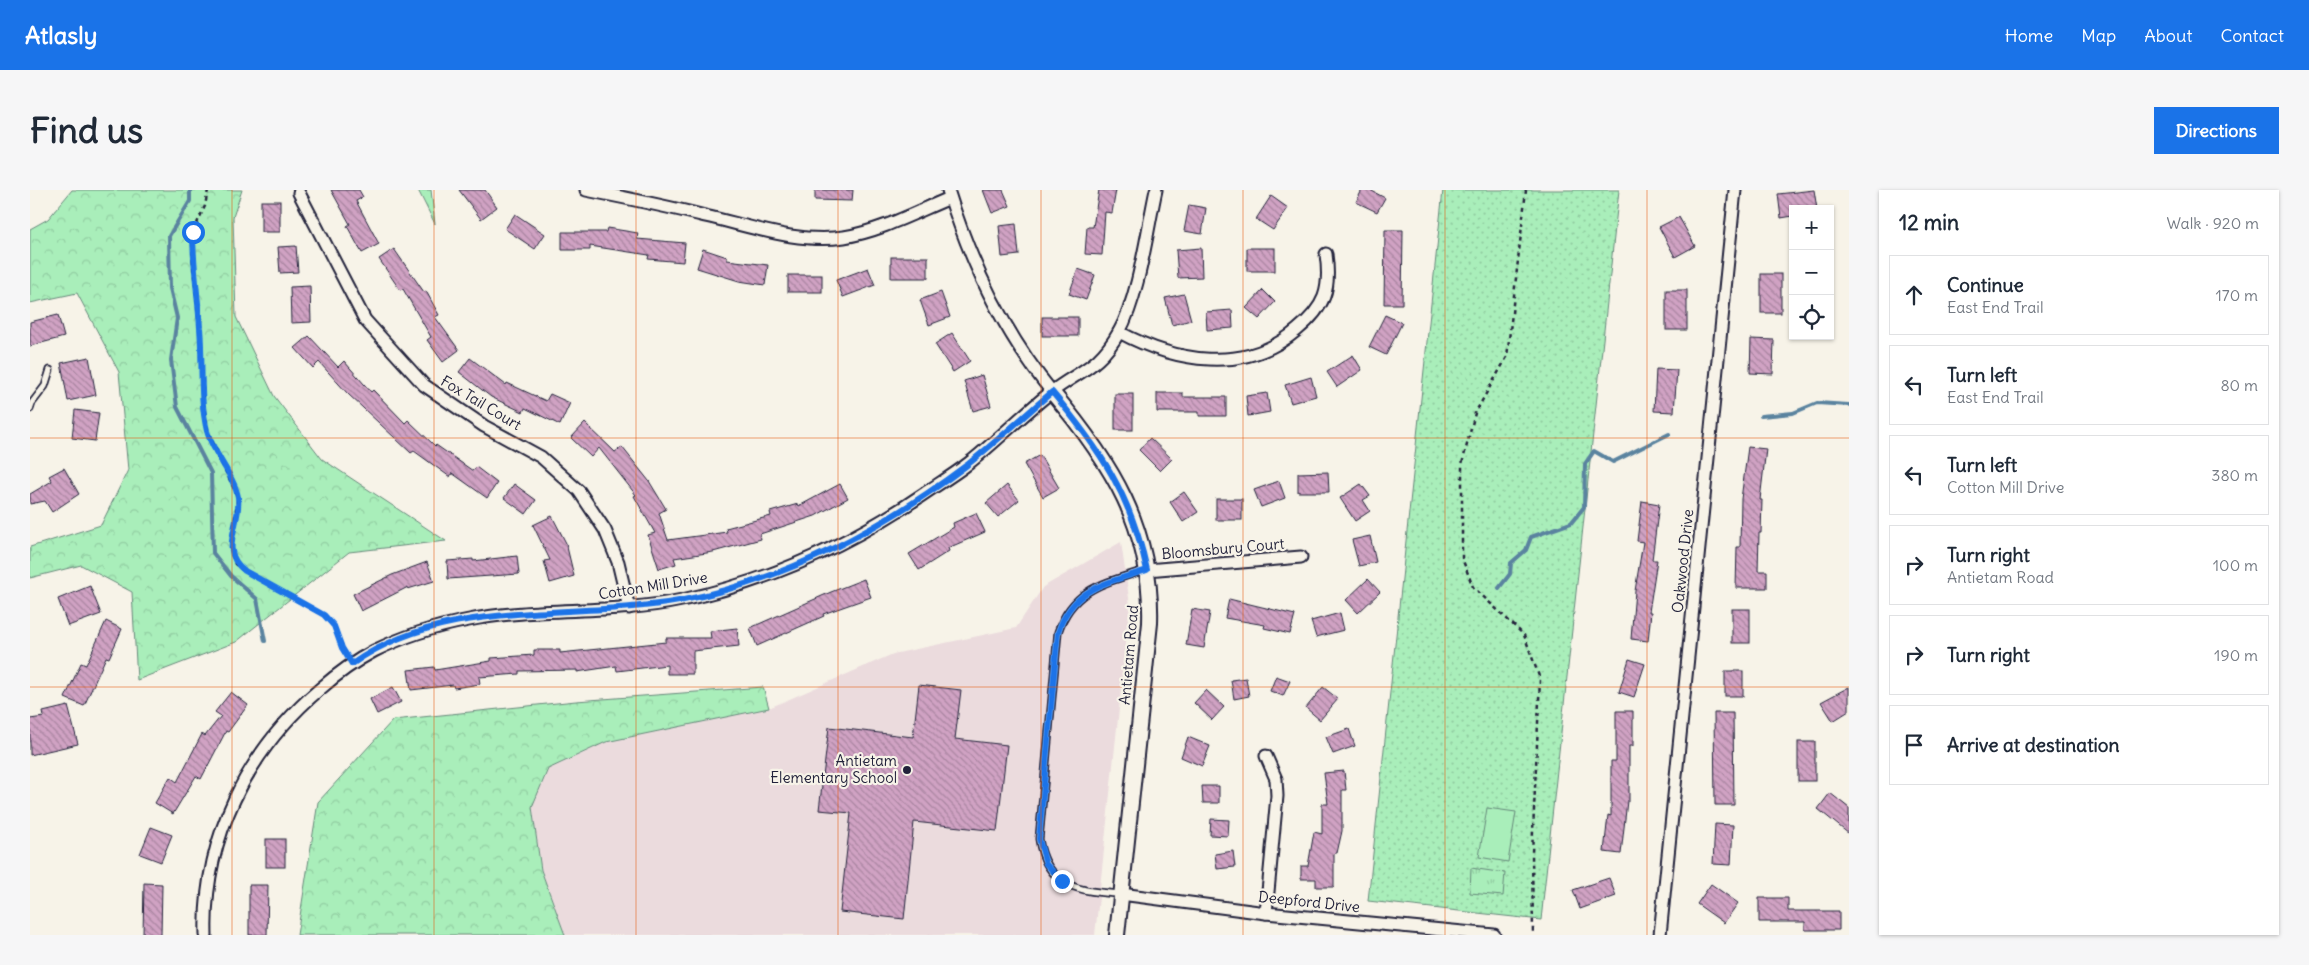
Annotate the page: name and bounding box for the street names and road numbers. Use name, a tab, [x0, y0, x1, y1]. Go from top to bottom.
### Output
street label: Fox Tail Court	[437, 371, 525, 434]
street label: Oakwood Drive	[1668, 508, 1697, 614]
street label: Bloomsbury Court	[1161, 534, 1285, 563]
street label: Cotton Mill Drive	[597, 568, 709, 603]
street label: Antietam Road	[1115, 604, 1142, 706]
street label: Deepford Drive	[1257, 887, 1361, 916]

